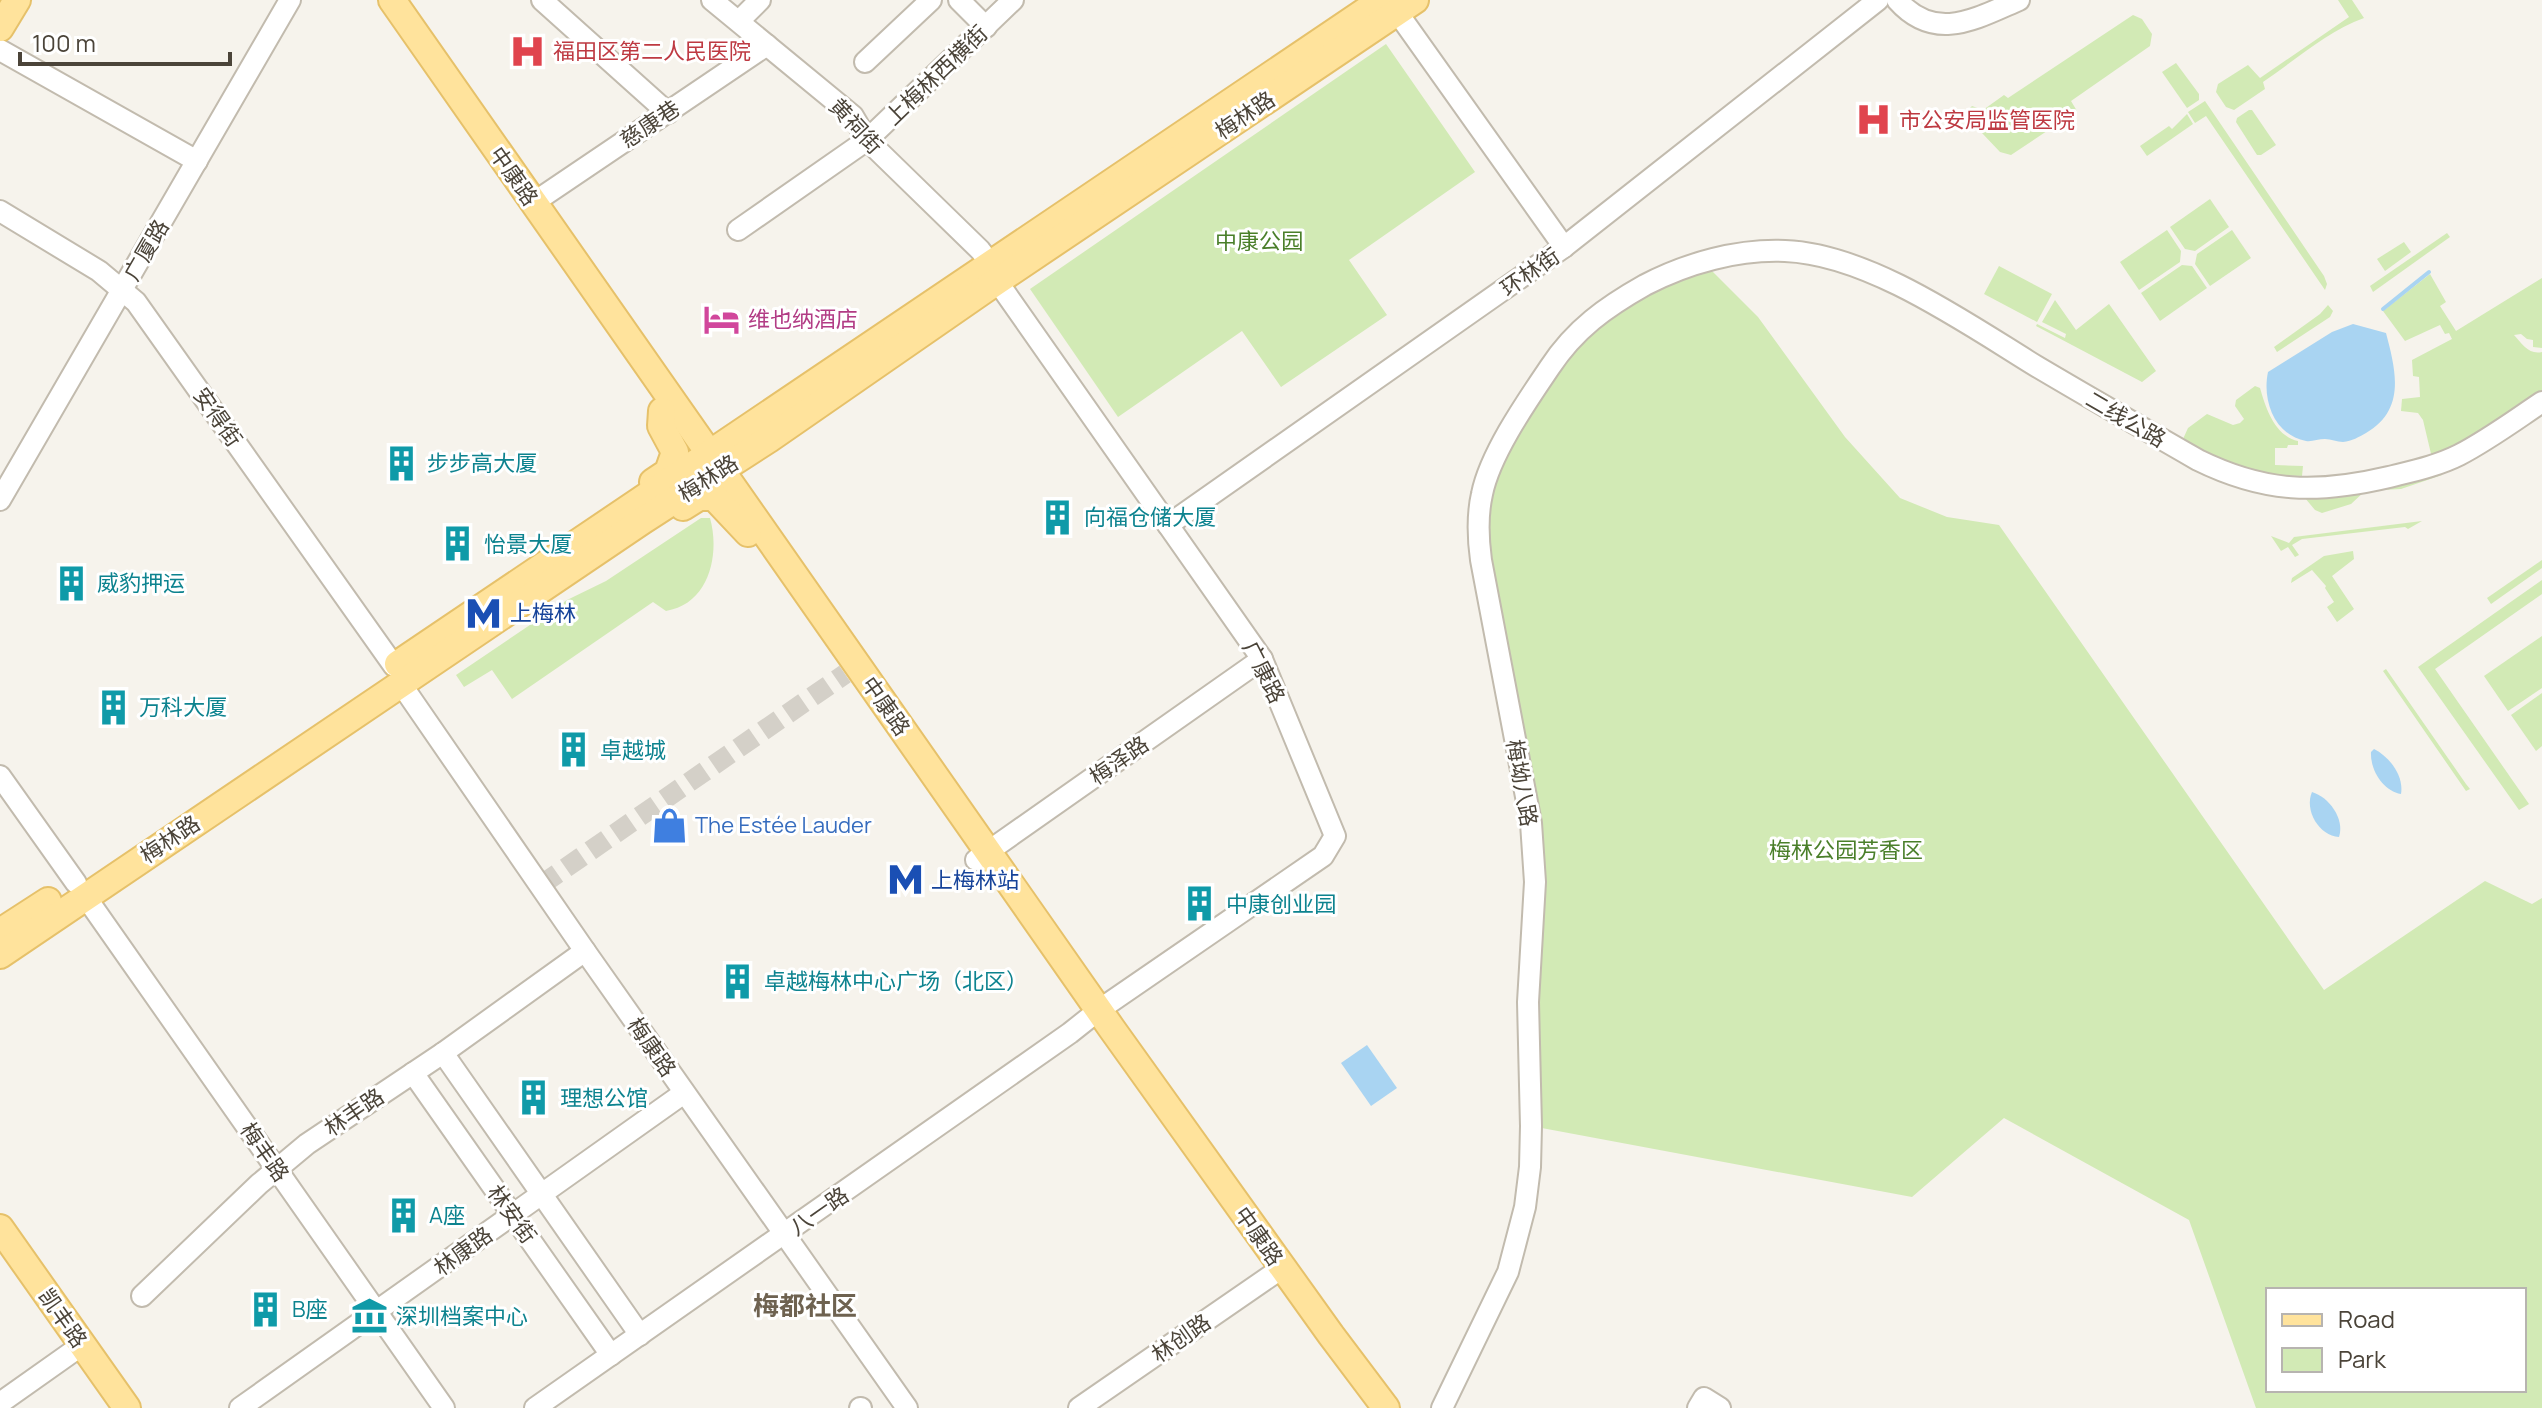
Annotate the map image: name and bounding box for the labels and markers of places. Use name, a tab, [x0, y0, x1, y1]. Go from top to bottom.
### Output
hospital icon: 福田区第二人民医院	[508, 32, 546, 70]
place label: 福田区第二人民医院	[553, 36, 751, 66]
hospital icon: 市公安局监管医院	[1854, 101, 1892, 139]
place label: 市公安局监管医院	[1899, 105, 2075, 135]
hotel icon: 维也纳酒店	[703, 300, 741, 338]
place label: 维也纳酒店	[748, 304, 858, 334]
building icon: 步步高大厦	[382, 444, 420, 482]
place label: 步步高大厦	[427, 448, 537, 478]
building icon: 向福仓储大厦	[1039, 498, 1077, 536]
place label: 向福仓储大厦	[1084, 502, 1216, 532]
building icon: 怡景大厦	[439, 525, 477, 563]
place label: 怡景大厦	[484, 529, 572, 559]
building icon: 威豹押运	[52, 564, 90, 602]
place label: 威豹押运	[97, 568, 185, 598]
metro station icon: 上梅林	[465, 594, 503, 632]
place label: 上梅林	[510, 598, 576, 628]
building icon: 万科大厦	[94, 688, 132, 726]
place label: 万科大厦	[139, 692, 227, 722]
building icon: 卓越城	[555, 731, 593, 769]
place label: 卓越城	[600, 735, 666, 765]
shop icon: The Estée Lauder	[650, 806, 688, 844]
place label: The Estée Lauder	[695, 810, 872, 840]
metro station icon: 上梅林站	[886, 861, 924, 899]
place label: 上梅林站	[931, 865, 1019, 895]
building icon: 中康创业园	[1181, 885, 1219, 923]
place label: 中康创业园	[1226, 889, 1336, 919]
building icon: 卓越梅林中心广场（北区）	[719, 962, 757, 1000]
place label: 卓越梅林中心广场（北区）	[764, 966, 1028, 996]
building icon: 理想公馆	[515, 1079, 553, 1117]
place label: 理想公馆	[560, 1083, 648, 1113]
building icon: A座	[384, 1196, 422, 1234]
place label: A座	[429, 1200, 465, 1230]
building icon: B座	[247, 1290, 285, 1328]
place label: B座	[292, 1294, 328, 1324]
museum icon: 深圳档案中心	[351, 1297, 389, 1335]
place label: 深圳档案中心	[396, 1301, 528, 1331]

